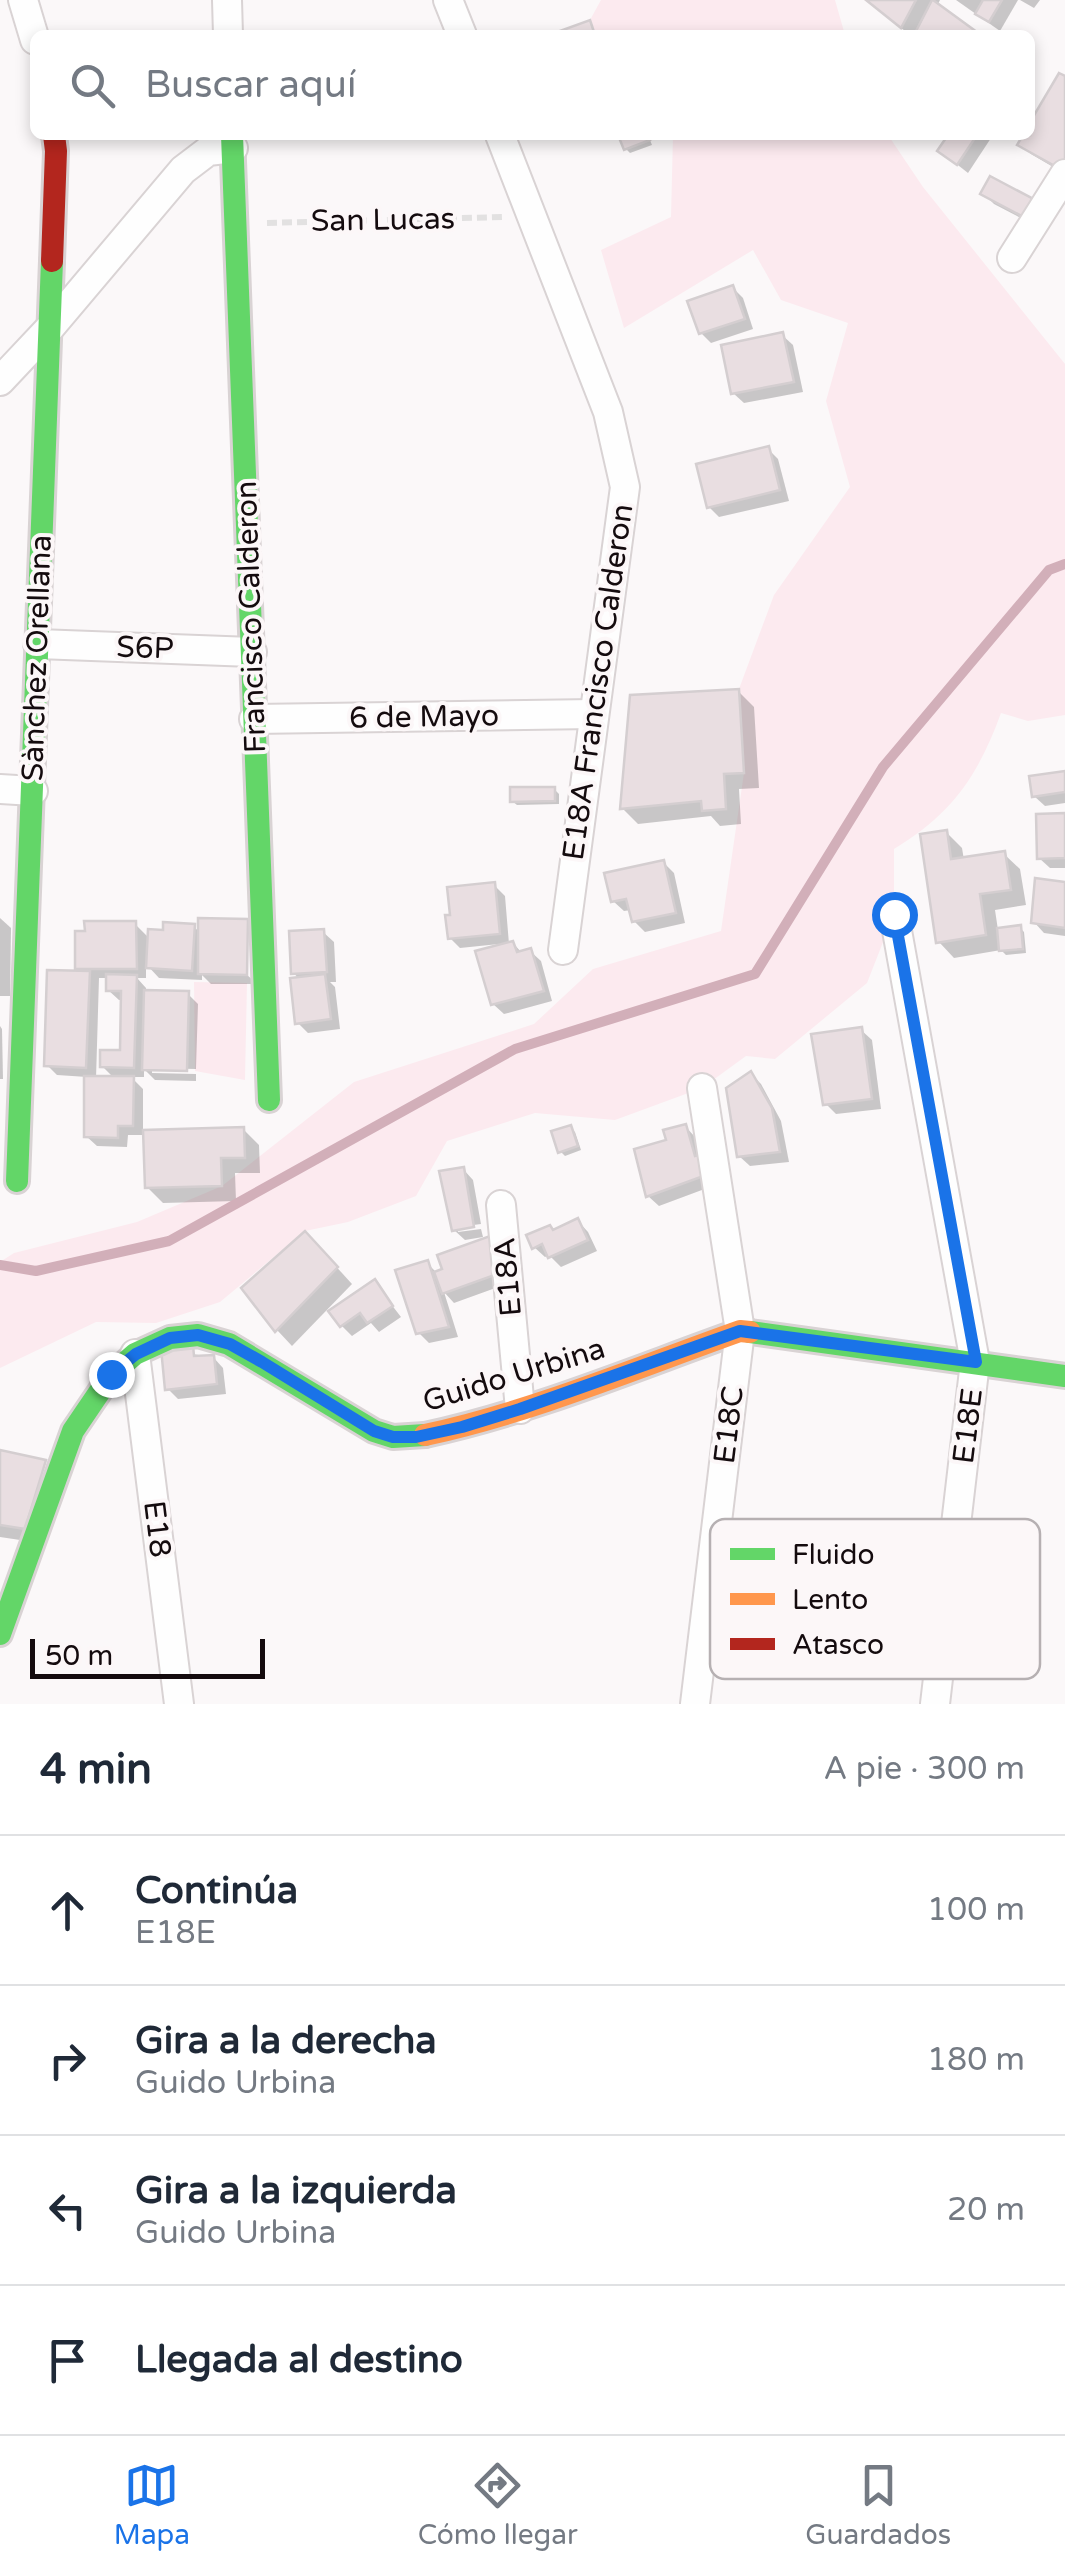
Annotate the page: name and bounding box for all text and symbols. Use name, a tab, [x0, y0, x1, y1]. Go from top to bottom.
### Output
search box	[30, 30, 1035, 140]
icon: search	[65, 58, 120, 113]
text: Buscar aquí	[145, 62, 356, 108]
street label: San Lucas	[311, 200, 455, 240]
street label: Francisco Calderon	[228, 480, 274, 754]
street label: E18A Francisco Calderon	[555, 501, 641, 863]
street label: Sànchez Orellana	[14, 534, 60, 782]
street label: S6P	[116, 629, 174, 667]
street label: 6 de Mayo	[349, 697, 499, 737]
route start	[872, 892, 918, 938]
street label: E18A	[486, 1236, 530, 1318]
street label: Guido Urbina	[418, 1330, 610, 1420]
route end	[89, 1352, 135, 1398]
street label: E18C	[706, 1384, 752, 1466]
street label: E18E	[945, 1386, 991, 1466]
street label: E18	[135, 1499, 179, 1559]
legend	[710, 1519, 1040, 1679]
text: Fluido	[792, 1538, 875, 1572]
text: Lento	[792, 1583, 868, 1617]
text: Atasco	[792, 1628, 884, 1662]
scale bar	[30, 1634, 265, 1678]
text: 50 m	[45, 1639, 113, 1673]
text: 4 min	[40, 1744, 152, 1795]
text: A pie · 300 m	[824, 1750, 1025, 1788]
text: Continúa	[135, 1868, 298, 1914]
icon: ahead	[40, 1883, 95, 1938]
text: 100 m	[927, 1891, 1025, 1929]
text: E18E	[135, 1914, 216, 1952]
text: Gira a la derecha	[135, 2018, 437, 2064]
icon: right	[40, 2033, 95, 2088]
text: 180 m	[927, 2041, 1025, 2079]
text: Guido Urbina	[135, 2064, 336, 2102]
text: Gira a la izquierda	[135, 2168, 457, 2214]
icon: left	[40, 2183, 95, 2238]
text: 20 m	[947, 2191, 1025, 2229]
text: Guido Urbina	[135, 2214, 336, 2252]
icon: arrive	[40, 2333, 95, 2388]
text: Llegada al destino	[135, 2337, 463, 2383]
tab: Mapa	[114, 2458, 190, 2552]
tab: Cómo llegar	[418, 2458, 578, 2552]
tab: Guardados	[805, 2458, 951, 2552]

